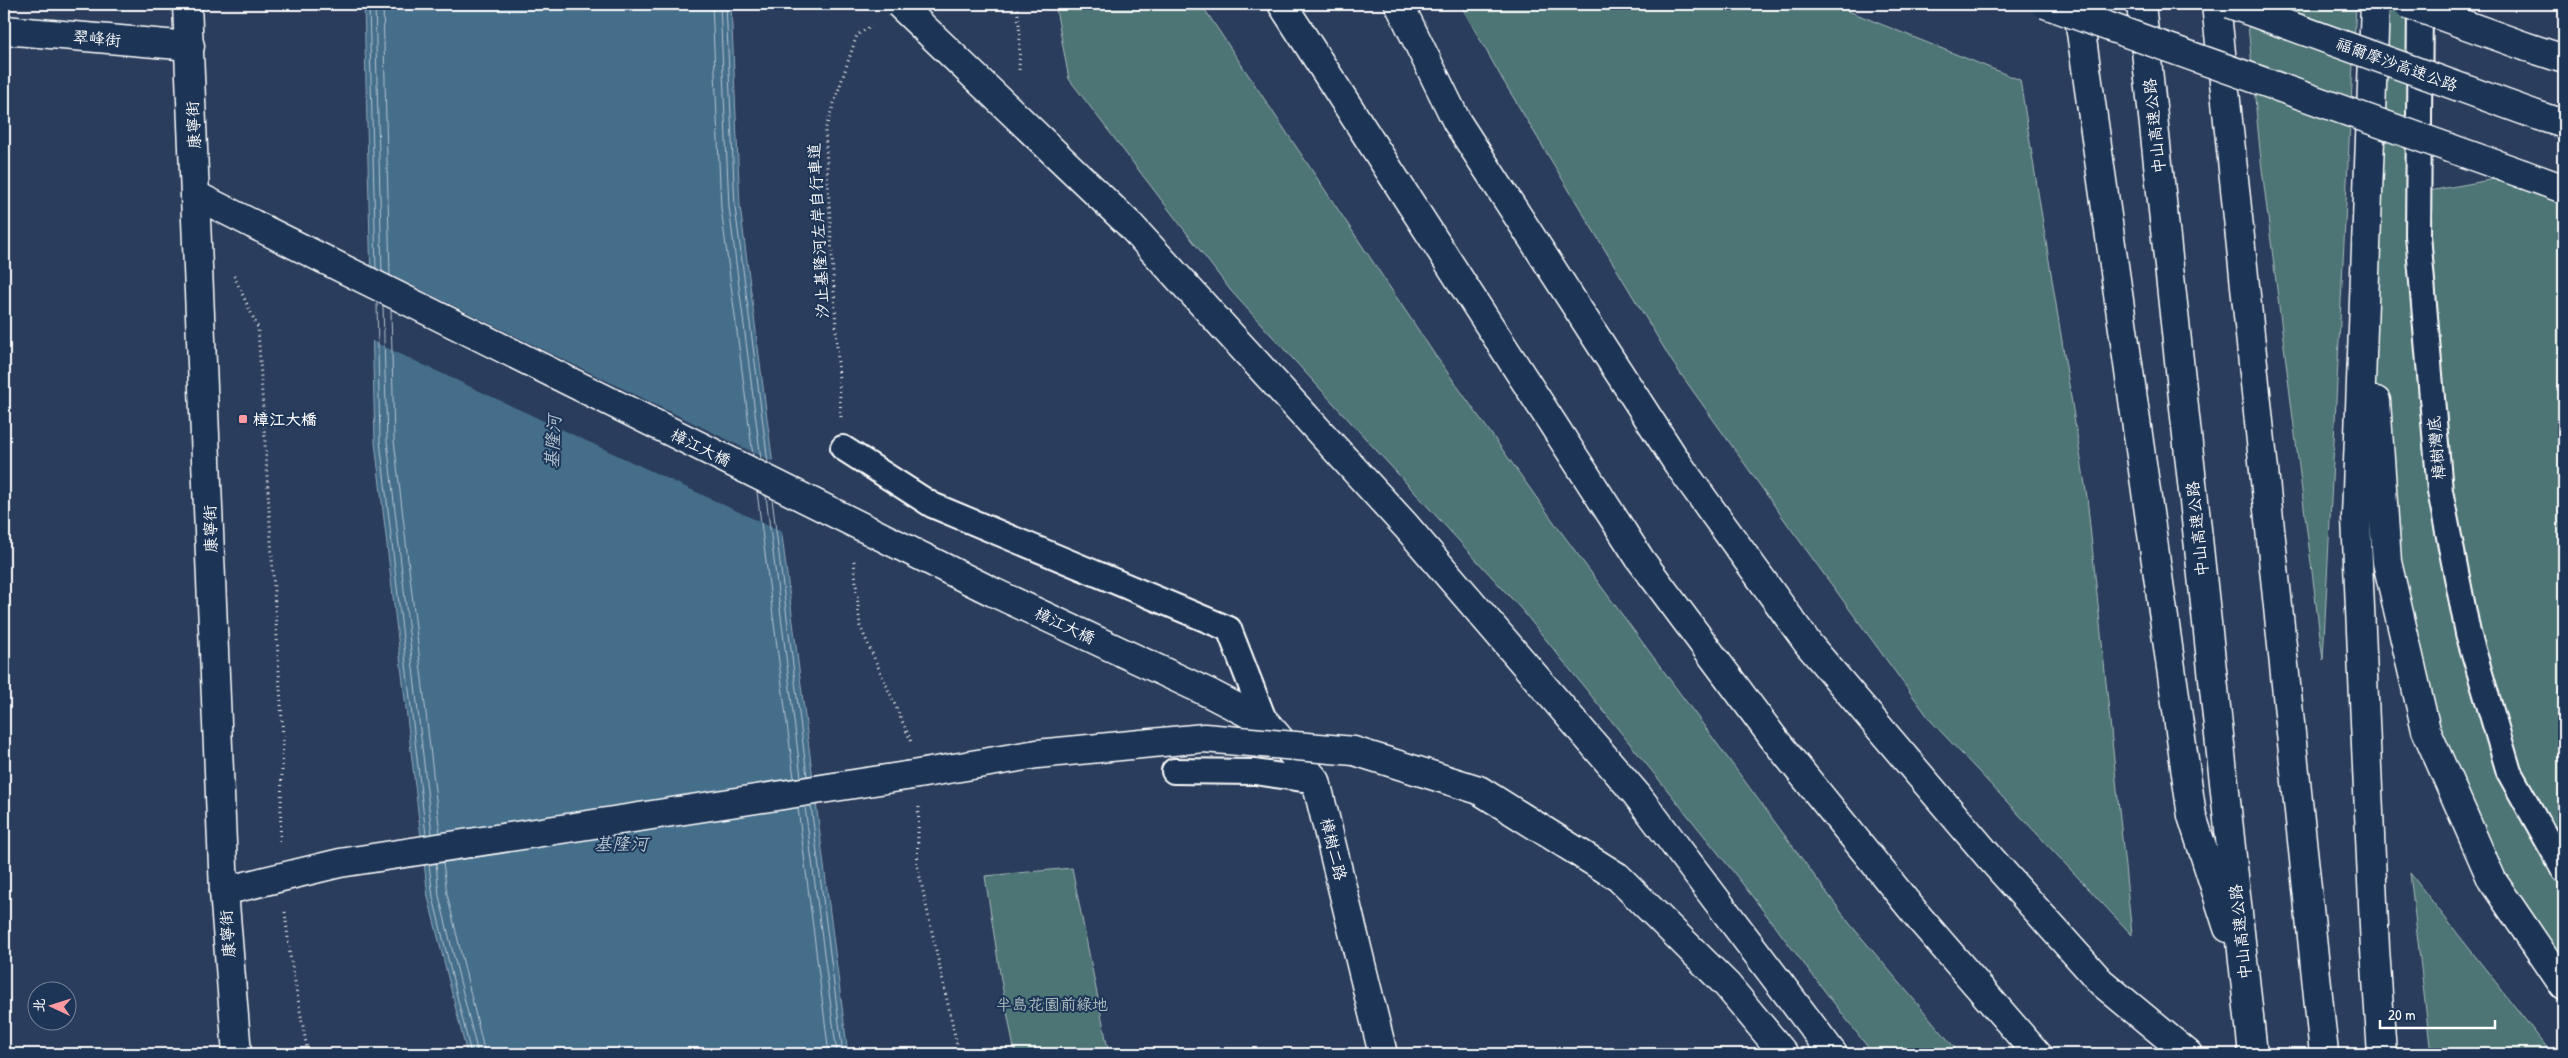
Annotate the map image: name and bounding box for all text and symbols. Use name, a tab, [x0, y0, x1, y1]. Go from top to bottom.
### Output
street label: 翠峰街	[72, 25, 122, 51]
street label: 福爾摩沙高速公路	[2333, 32, 2461, 96]
street label: 中山高速公路	[2138, 77, 2170, 175]
street label: 康寧街	[181, 100, 205, 150]
street label: 汐止基隆河左岸自行車道	[802, 143, 834, 319]
place label: 樟江大橋	[253, 408, 317, 430]
water label: 基隆河	[539, 411, 567, 470]
marker: 樟江大橋	[237, 413, 249, 425]
street label: 樟樹灣底	[2422, 415, 2450, 481]
street label: 樟江大橋	[667, 423, 735, 471]
street label: 中山高速公路	[2181, 480, 2213, 578]
street label: 康寧街	[198, 505, 222, 553]
street label: 樟江大橋	[1031, 602, 1099, 648]
street label: 樟樹二路	[1316, 815, 1352, 883]
water label: 基隆河	[594, 831, 651, 856]
street label: 中山高速公路	[2224, 883, 2256, 981]
street label: 康寧街	[214, 909, 240, 959]
north arrow	[28, 980, 78, 1030]
park label: 半島花園前綠地	[996, 993, 1108, 1015]
text: 北	[29, 997, 48, 1013]
scale bar	[2380, 998, 2496, 1030]
text: 20 m	[2388, 1004, 2415, 1025]

